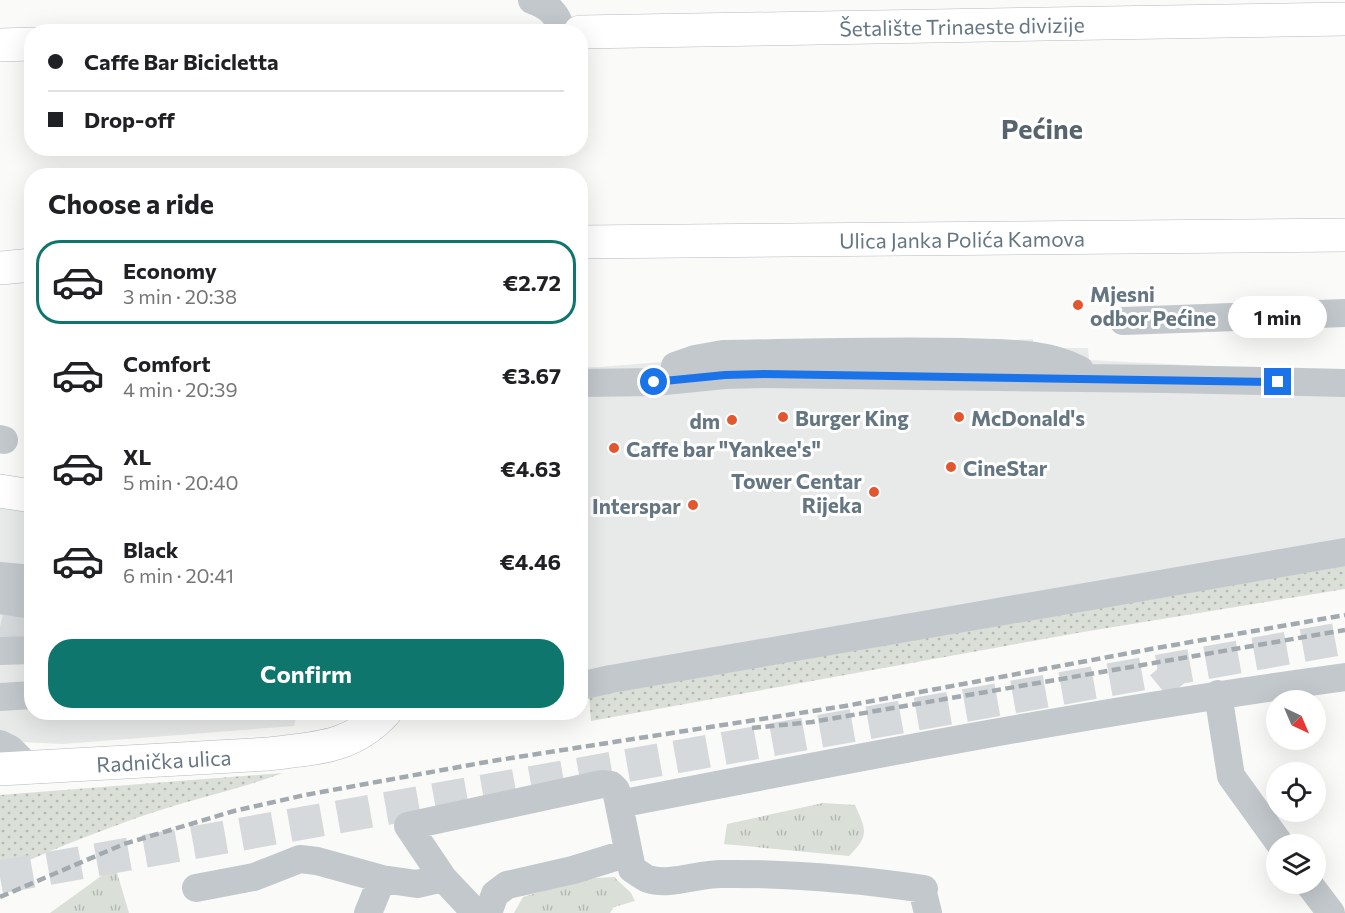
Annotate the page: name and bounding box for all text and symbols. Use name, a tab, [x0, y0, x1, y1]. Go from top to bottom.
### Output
street label: Šetalište Trinaeste divizije	[839, 11, 1085, 40]
text: Caffe Bar Bicicletta	[84, 48, 279, 75]
text: Drop-off	[84, 106, 175, 133]
district label: Pećine	[1001, 112, 1083, 145]
text: Choose a ride	[48, 187, 214, 220]
street label: Ulica Janka Polića Kamova	[839, 225, 1085, 252]
icon: car	[51, 255, 105, 309]
text: Economy	[123, 257, 217, 284]
text: €2.72	[503, 269, 561, 296]
place label: Mjesni odbor Pećine	[1090, 281, 1216, 330]
text: 3 min · 20:38	[123, 284, 237, 308]
callout: 1 min	[1228, 295, 1328, 337]
marker: Mjesni odbor Pećine	[1071, 298, 1085, 312]
text: 1 min	[1254, 305, 1301, 329]
icon: car	[51, 348, 105, 402]
text: Comfort	[123, 350, 211, 377]
text: €3.67	[502, 362, 561, 389]
route start	[640, 368, 667, 395]
route end	[1264, 368, 1291, 395]
text: 4 min · 20:39	[123, 377, 238, 401]
place label: Burger King	[795, 405, 909, 430]
place label: McDonald's	[971, 405, 1085, 430]
place label: dm	[689, 408, 720, 433]
marker: Burger King	[776, 410, 790, 424]
marker: McDonald's	[952, 410, 966, 424]
marker: dm	[725, 413, 739, 427]
place label: Caffe bar "Yankee's"	[626, 436, 821, 461]
icon: car	[51, 441, 105, 495]
marker: Caffe bar "Yankee's"	[607, 441, 621, 455]
text: XL	[123, 443, 151, 470]
text: €4.63	[500, 455, 561, 482]
place label: CineStar	[963, 455, 1048, 480]
marker: CineStar	[944, 460, 958, 474]
place label: Tower Centar Rijeka	[731, 468, 862, 517]
text: 5 min · 20:40	[123, 470, 239, 494]
marker: Tower Centar Rijeka	[867, 485, 881, 499]
place label: Interspar	[592, 493, 681, 518]
marker: Interspar	[686, 498, 700, 512]
icon: car	[51, 534, 105, 588]
text: Black	[123, 536, 178, 563]
text: €4.46	[499, 548, 561, 575]
text: 6 min · 20:41	[123, 563, 234, 587]
button: Confirm	[48, 639, 564, 708]
north arrow	[1266, 690, 1326, 750]
map controls	[1266, 690, 1326, 894]
street label: Radnička ulica	[96, 744, 232, 776]
button: locate	[1266, 762, 1326, 822]
button: layers	[1266, 834, 1326, 894]

